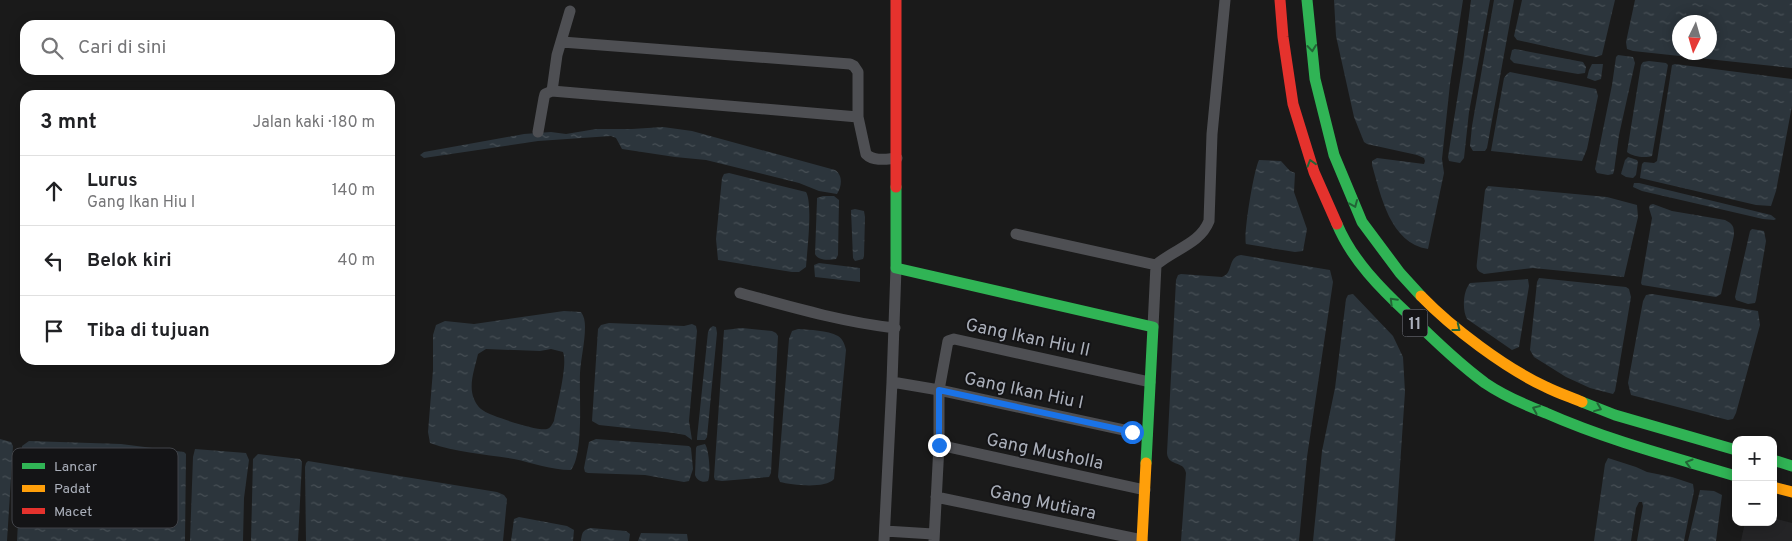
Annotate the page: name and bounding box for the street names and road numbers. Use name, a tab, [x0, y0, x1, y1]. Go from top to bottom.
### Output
road number: 11	[1402, 309, 1428, 336]
street label: Gang Ikan Hiu II	[963, 314, 1092, 363]
street label: Gang Ikan Hiu I	[962, 368, 1086, 415]
street label: Gang Musholla	[984, 429, 1105, 476]
street label: Gang Mutiara	[987, 481, 1098, 526]

